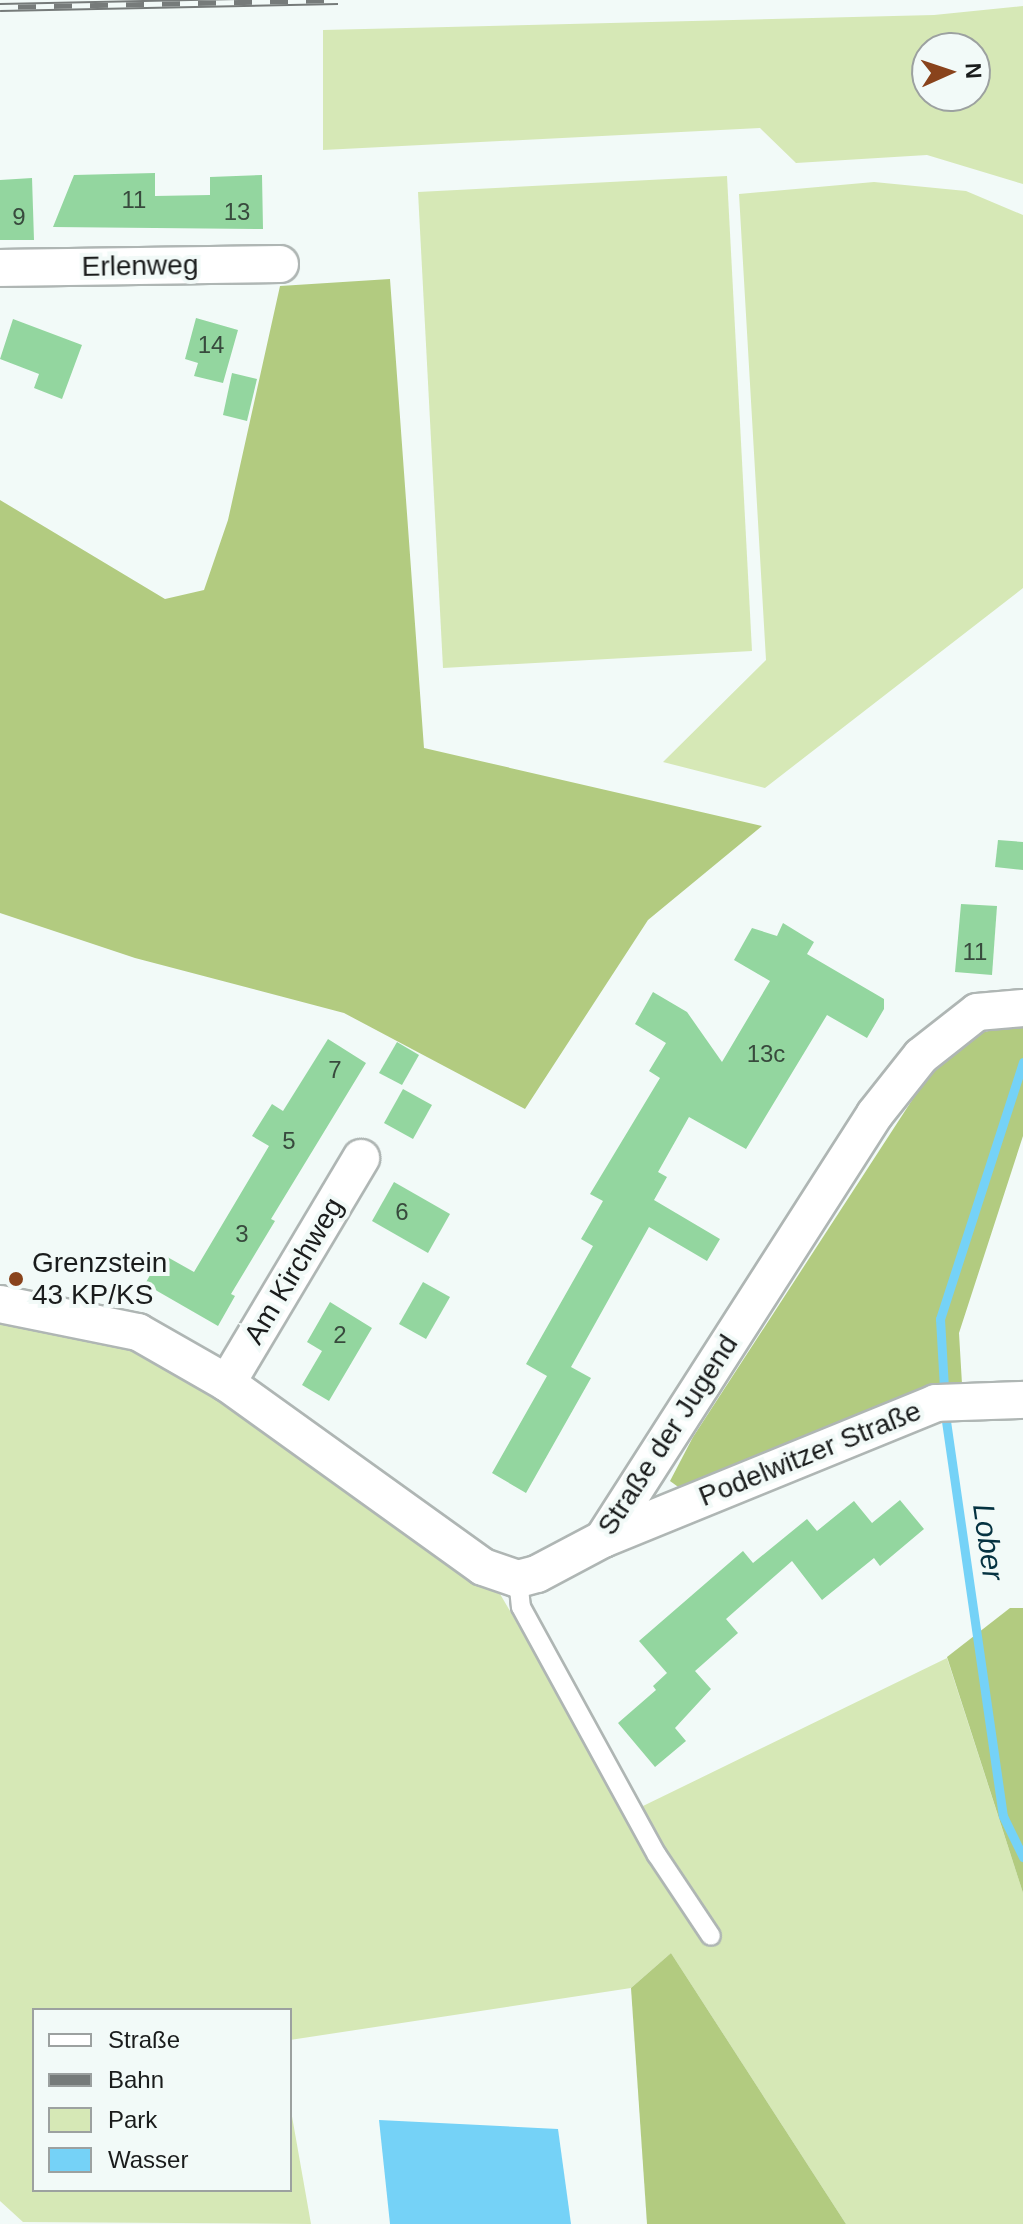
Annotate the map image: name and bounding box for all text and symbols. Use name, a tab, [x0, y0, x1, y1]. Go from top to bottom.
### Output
north arrow	[911, 32, 991, 112]
text: N	[961, 62, 986, 79]
house number: 11	[122, 186, 146, 214]
house number: 13	[224, 198, 250, 226]
house number: 9	[12, 203, 26, 231]
street label: Erlenweg	[81, 248, 199, 284]
house number: 14	[198, 331, 224, 359]
house number: 11	[963, 938, 987, 966]
house number: 13c	[747, 1040, 785, 1068]
house number: 7	[328, 1056, 342, 1084]
house number: 5	[282, 1127, 296, 1155]
street label: Am Kirchweg	[237, 1192, 351, 1350]
house number: 6	[395, 1198, 409, 1226]
house number: 3	[235, 1220, 249, 1248]
place label: Grenzstein 43 KP/KS	[32, 1246, 167, 1312]
marker: Grenzstein 43 KP/KS	[7, 1270, 25, 1288]
house number: 2	[333, 1321, 347, 1349]
street label: Straße der Jugend	[591, 1329, 745, 1541]
street label: Podelwitzer Straße	[694, 1394, 926, 1514]
water label: Lober	[965, 1502, 1011, 1582]
legend	[32, 2008, 292, 2192]
text: Straße	[108, 2026, 180, 2053]
text: Bahn	[108, 2066, 164, 2093]
text: Park	[108, 2106, 157, 2133]
text: Wasser	[108, 2146, 188, 2173]

